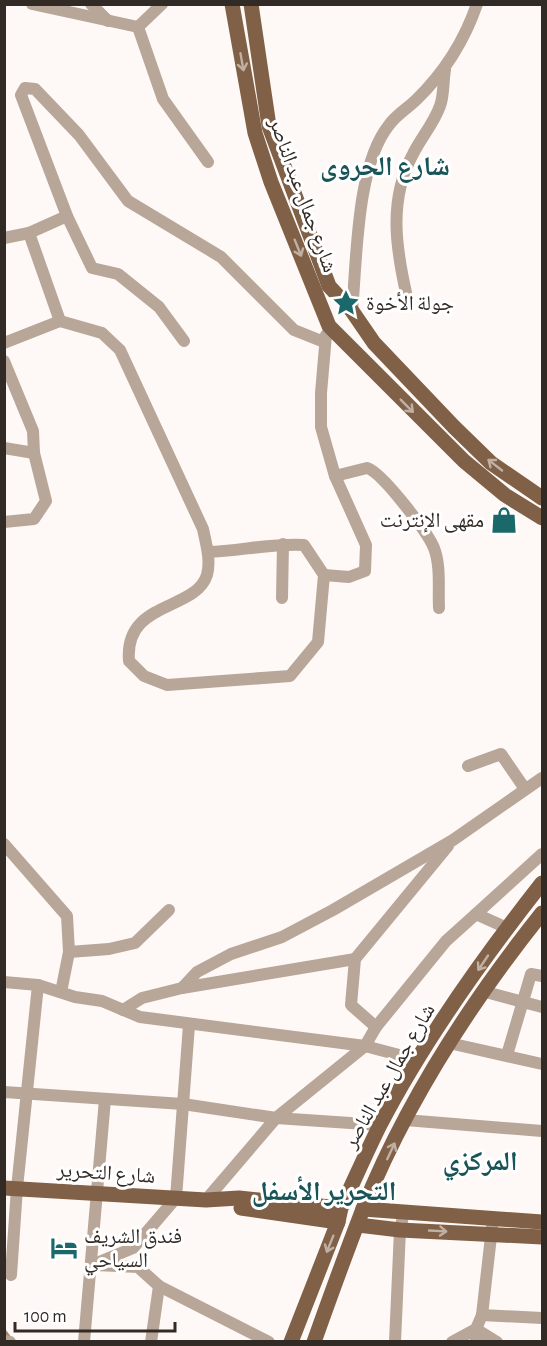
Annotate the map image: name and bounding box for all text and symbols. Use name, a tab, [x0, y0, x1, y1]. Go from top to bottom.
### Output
one-way arrow	[237, 52, 248, 71]
street label: شارع جمال عبد الناصر	[263, 114, 341, 276]
district label: شارع الحروى	[320, 153, 450, 183]
one-way arrow	[293, 238, 304, 257]
place icon: جولة الأخوة	[331, 288, 361, 318]
place label: جولة الأخوة	[366, 292, 454, 314]
one-way arrow	[399, 398, 414, 413]
one-way arrow	[487, 458, 503, 471]
shop icon: مقهى الإنترنت	[489, 505, 519, 535]
place label: مقهى الإنترنت	[380, 510, 484, 533]
one-way arrow	[477, 955, 489, 971]
street label: شارع جمال عبد الناصر	[339, 1000, 441, 1154]
one-way arrow	[385, 1143, 397, 1161]
district label: المركزي	[442, 1148, 518, 1181]
street label: شارع التحرير	[55, 1159, 156, 1189]
district label: التحرير الأسفل	[252, 1176, 396, 1207]
place label: فندق الشريف السياحي	[84, 1226, 182, 1276]
one-way arrow	[427, 1226, 447, 1237]
hotel icon: فندق الشريف السياحي	[49, 1233, 79, 1263]
one-way arrow	[323, 1234, 334, 1252]
scale bar	[15, 1295, 176, 1333]
text: 100 m	[24, 1308, 67, 1326]

